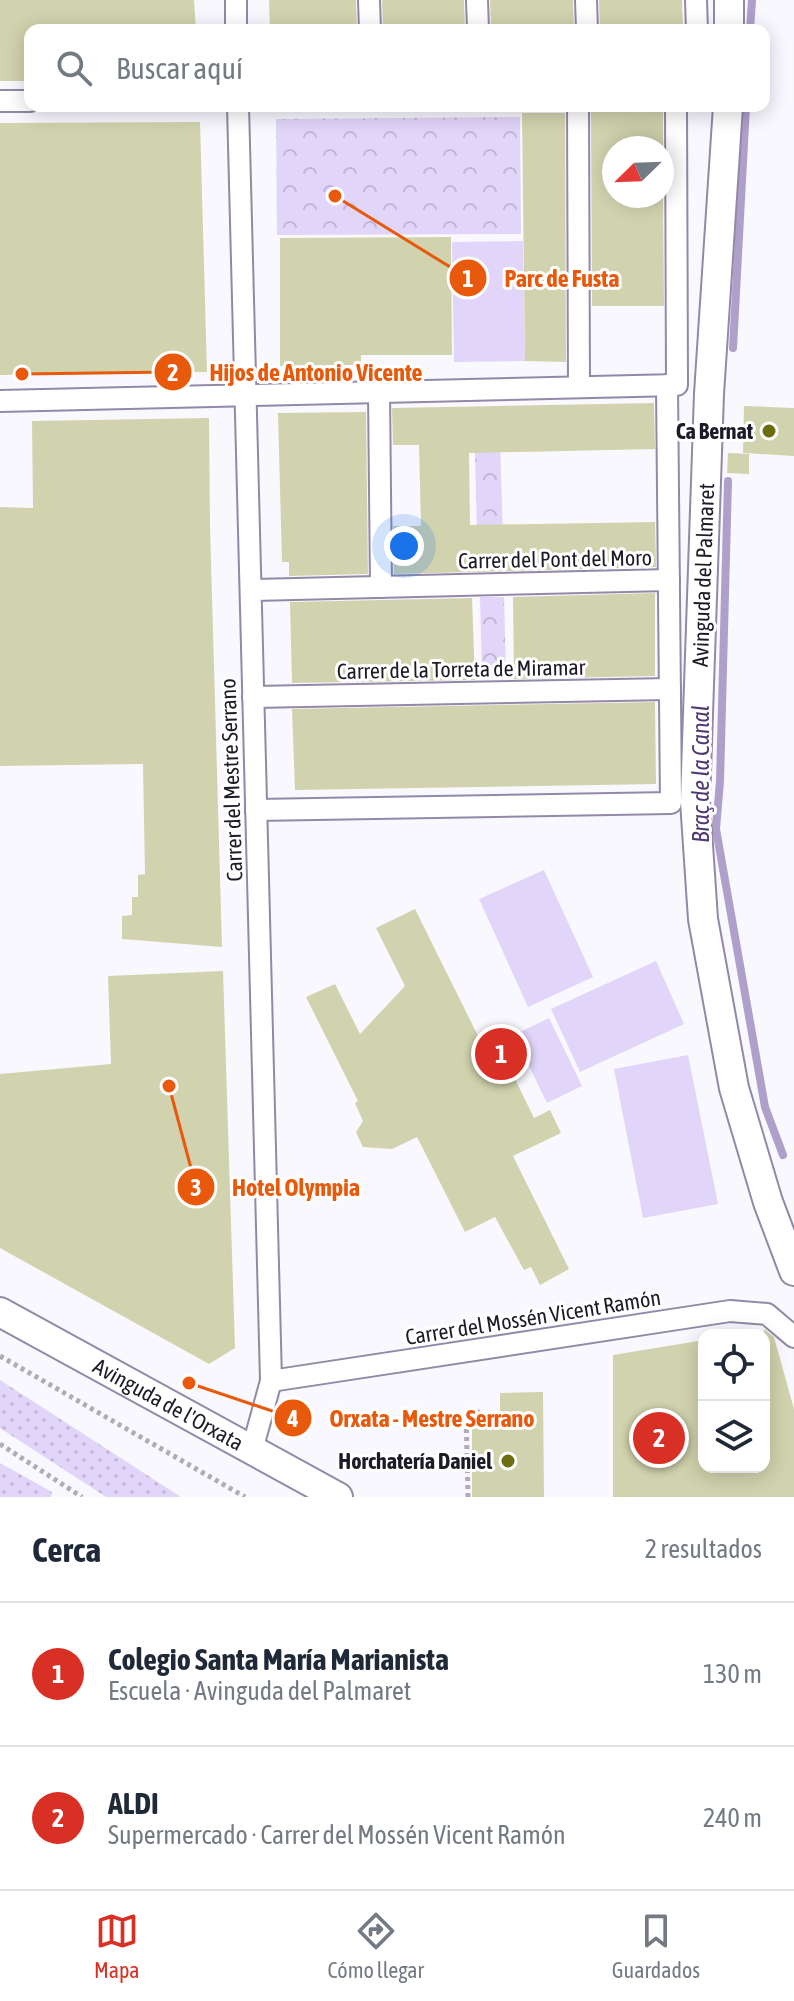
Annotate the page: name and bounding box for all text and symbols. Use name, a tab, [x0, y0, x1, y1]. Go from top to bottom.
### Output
search box	[24, 24, 770, 112]
icon: search	[52, 46, 96, 90]
text: Buscar aquí	[116, 51, 243, 85]
north arrow	[602, 136, 674, 208]
callout: Parc de Fusta	[448, 254, 635, 302]
text: 1	[462, 265, 474, 292]
text: Parc de Fusta	[505, 265, 619, 292]
callout: Hijos de Antonio Vicente	[153, 348, 438, 396]
text: 2	[167, 359, 179, 386]
text: Hijos de Antonio Vicente	[210, 359, 423, 386]
place label: Ca Bernat	[676, 418, 754, 444]
marker: Ca Bernat	[760, 422, 778, 440]
street label: Avinguda del Palmaret	[687, 483, 719, 667]
your location	[384, 526, 424, 566]
street label: Carrer del Pont del Moro	[458, 544, 652, 574]
street label: Carrer de la Torreta de Miramar	[337, 654, 586, 684]
street label: Carrer del Mestre Serrano	[214, 678, 248, 882]
water label: Braç de la Canal	[687, 705, 714, 843]
pin: 1	[475, 1024, 527, 1084]
callout: Hotel Olympia	[176, 1163, 376, 1211]
text: 3	[190, 1174, 202, 1201]
text: Hotel Olympia	[232, 1174, 360, 1201]
street label: Carrer del Mossén Vicent Ramón	[403, 1284, 663, 1350]
map controls	[698, 1329, 770, 1473]
button: locate	[698, 1329, 770, 1401]
street label: Avinguda de l'Orxata	[89, 1353, 248, 1456]
callout: Orxata - Mestre Serrano	[273, 1394, 550, 1442]
button: layers	[698, 1401, 770, 1473]
text: 4	[286, 1405, 299, 1432]
text: Orxata - Mestre Serrano	[330, 1405, 534, 1432]
pin: 2	[633, 1408, 685, 1468]
place label: Horchatería Daniel	[338, 1448, 493, 1474]
marker: Horchatería Daniel	[499, 1452, 517, 1470]
text: Cerca	[32, 1530, 101, 1569]
text: 2 resultados	[645, 1534, 762, 1564]
text: Colegio Santa María Marianista	[108, 1642, 449, 1676]
text: 1	[52, 1659, 64, 1689]
text: 130 m	[703, 1659, 762, 1689]
text: Escuela · Avinguda del Palmaret	[108, 1676, 411, 1706]
text: ALDI	[108, 1786, 159, 1820]
text: 2	[52, 1803, 64, 1833]
text: 240 m	[703, 1803, 762, 1833]
text: Supermercado · Carrer del Mossén Vicent Ramón	[108, 1820, 566, 1850]
tab: Mapa	[94, 1909, 140, 1983]
tab: Cómo llegar	[327, 1909, 424, 1983]
tab: Guardados	[612, 1909, 700, 1983]

